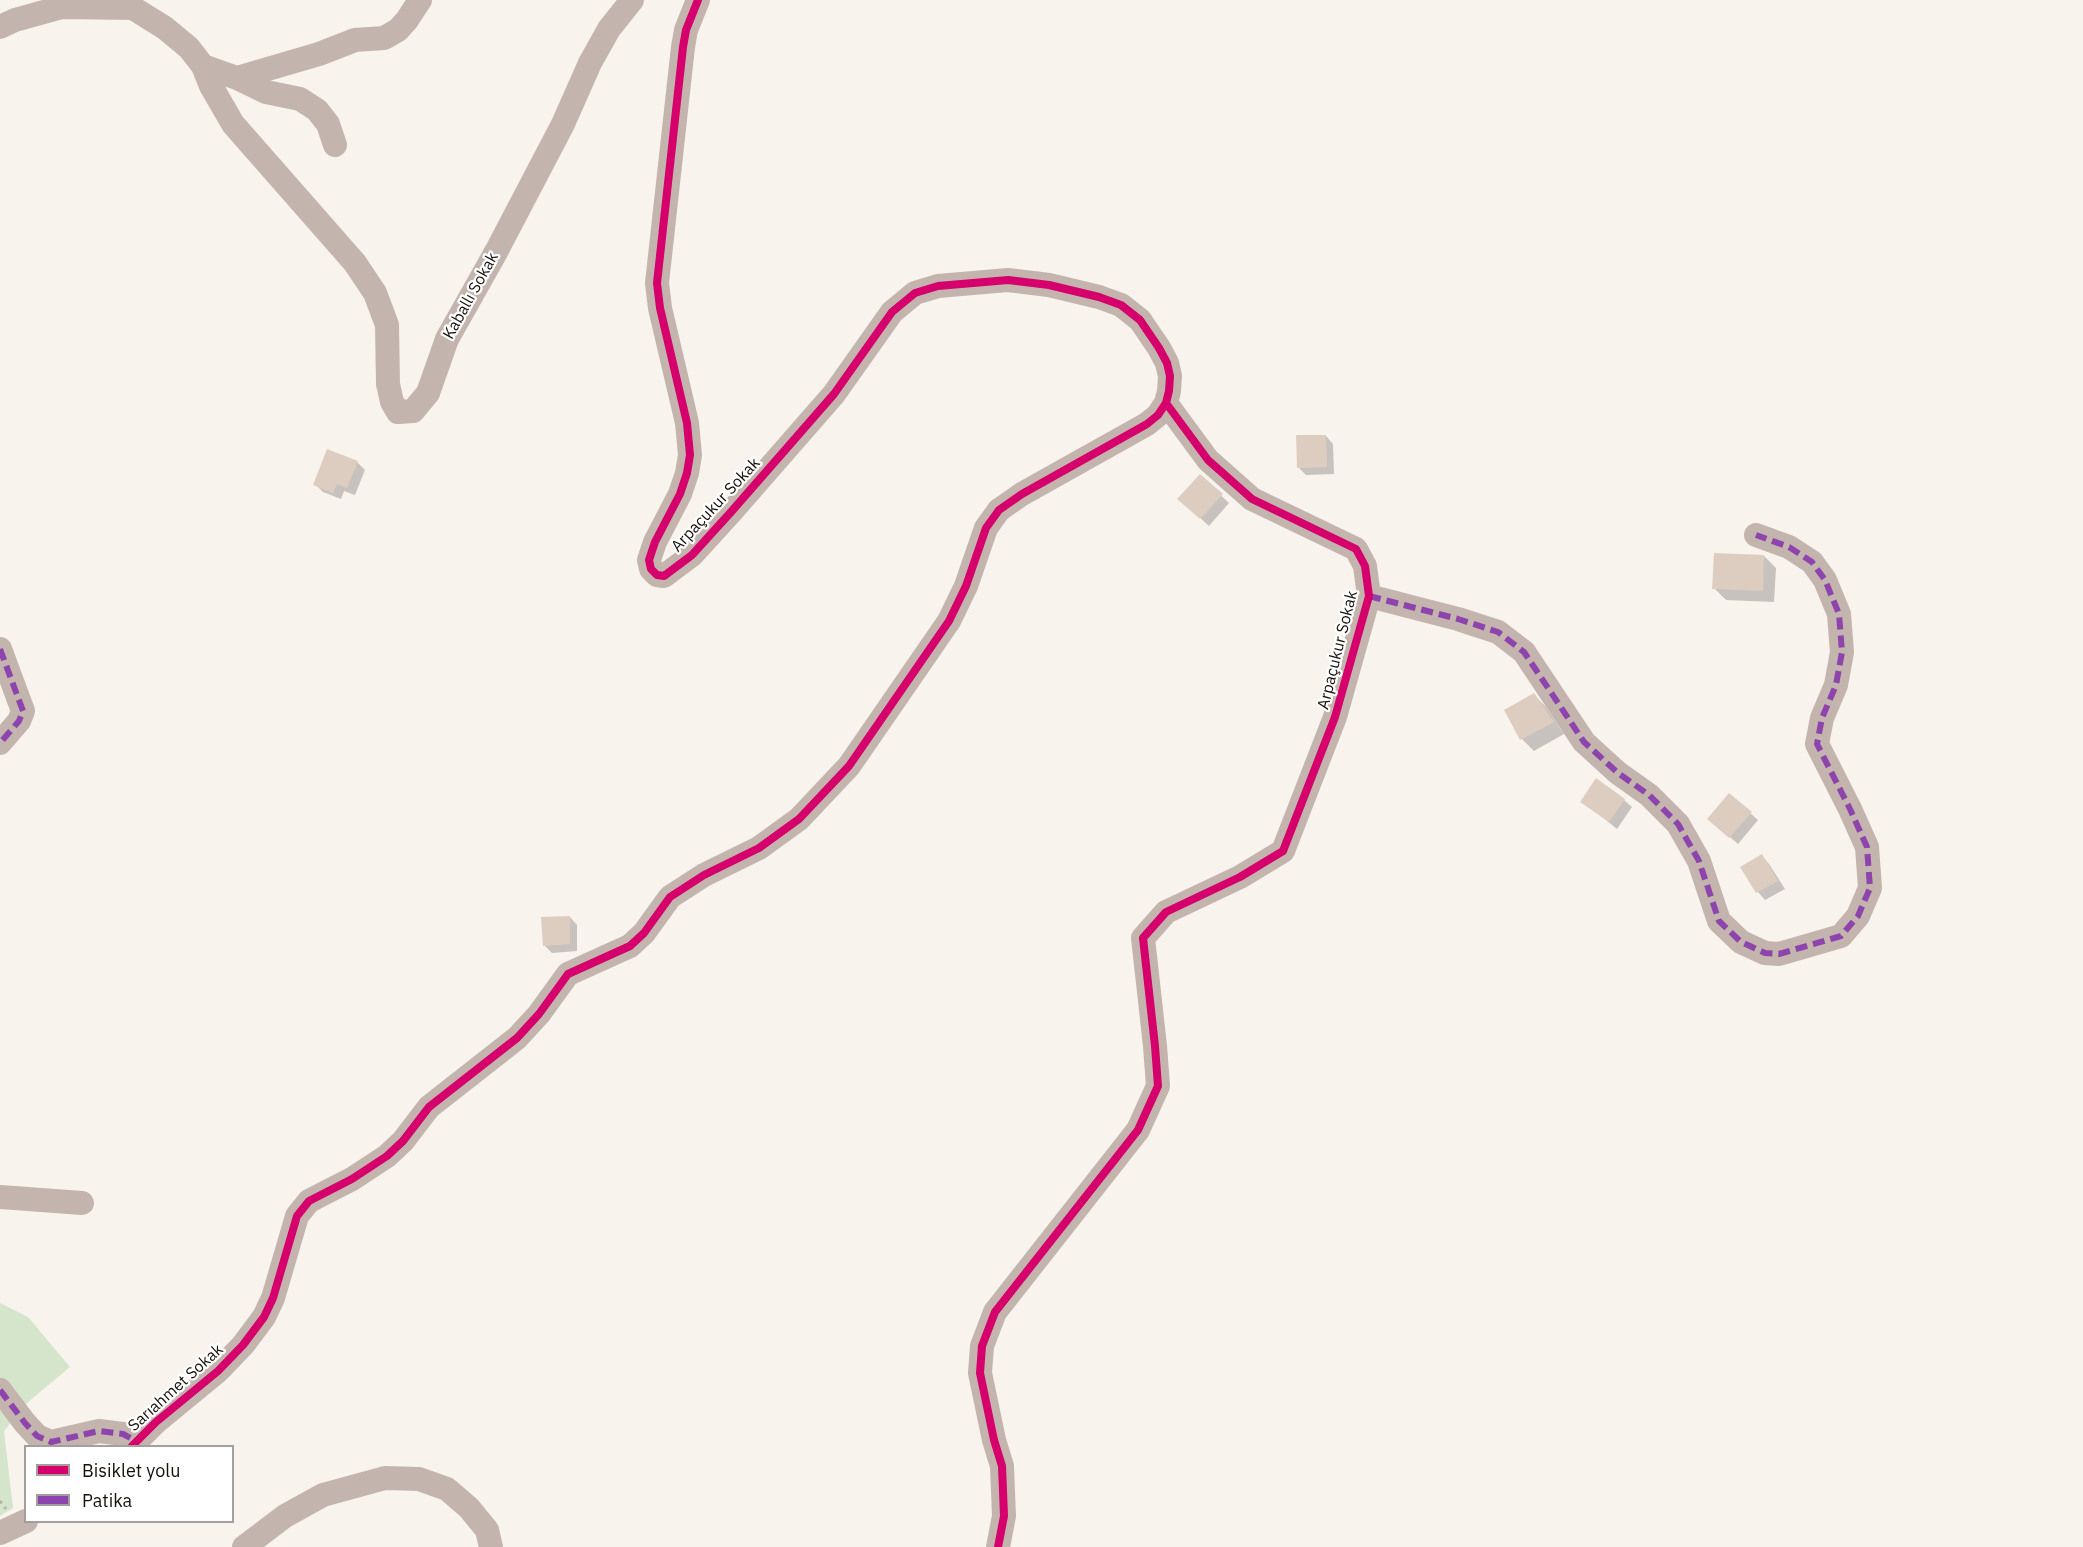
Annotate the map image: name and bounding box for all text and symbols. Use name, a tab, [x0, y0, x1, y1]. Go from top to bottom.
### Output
street label: Kaballı Sokak	[439, 249, 503, 343]
street label: Arpaçukur Sokak	[667, 454, 765, 556]
street label: Arpaçukur Sokak	[1314, 589, 1362, 711]
street label: Sarıahmet Sokak	[125, 1340, 227, 1436]
legend	[24, 1445, 234, 1523]
text: Bisiklet yolu	[82, 1459, 180, 1482]
text: Patika	[82, 1489, 132, 1512]

